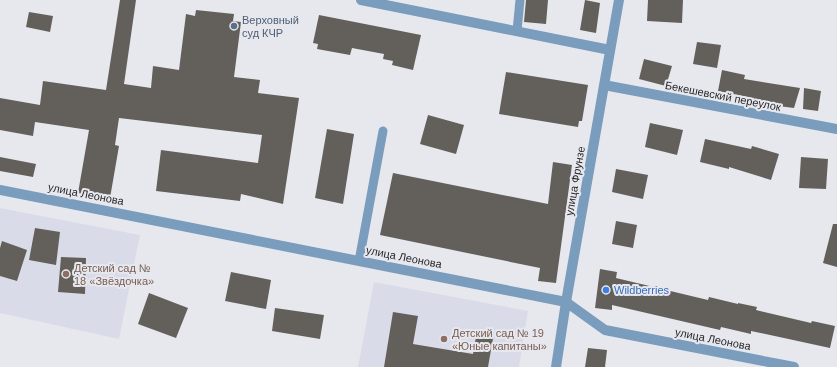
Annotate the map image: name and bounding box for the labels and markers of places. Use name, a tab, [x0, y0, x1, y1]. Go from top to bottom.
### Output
place label: Верховный суд КЧР	[242, 14, 299, 39]
marker: Верховный суд КЧР	[229, 21, 239, 31]
place label: Детский сад № 18 «Звёздочка»	[74, 262, 154, 287]
marker: Детский сад № 18 «Звёздочка»	[61, 269, 71, 279]
place label: Wildberries	[614, 284, 670, 296]
marker: Wildberries	[601, 285, 611, 295]
place label: Детский сад № 19 «Юные капитаны»	[452, 327, 547, 352]
marker: Детский сад № 19 «Юные капитаны»	[439, 334, 449, 344]

